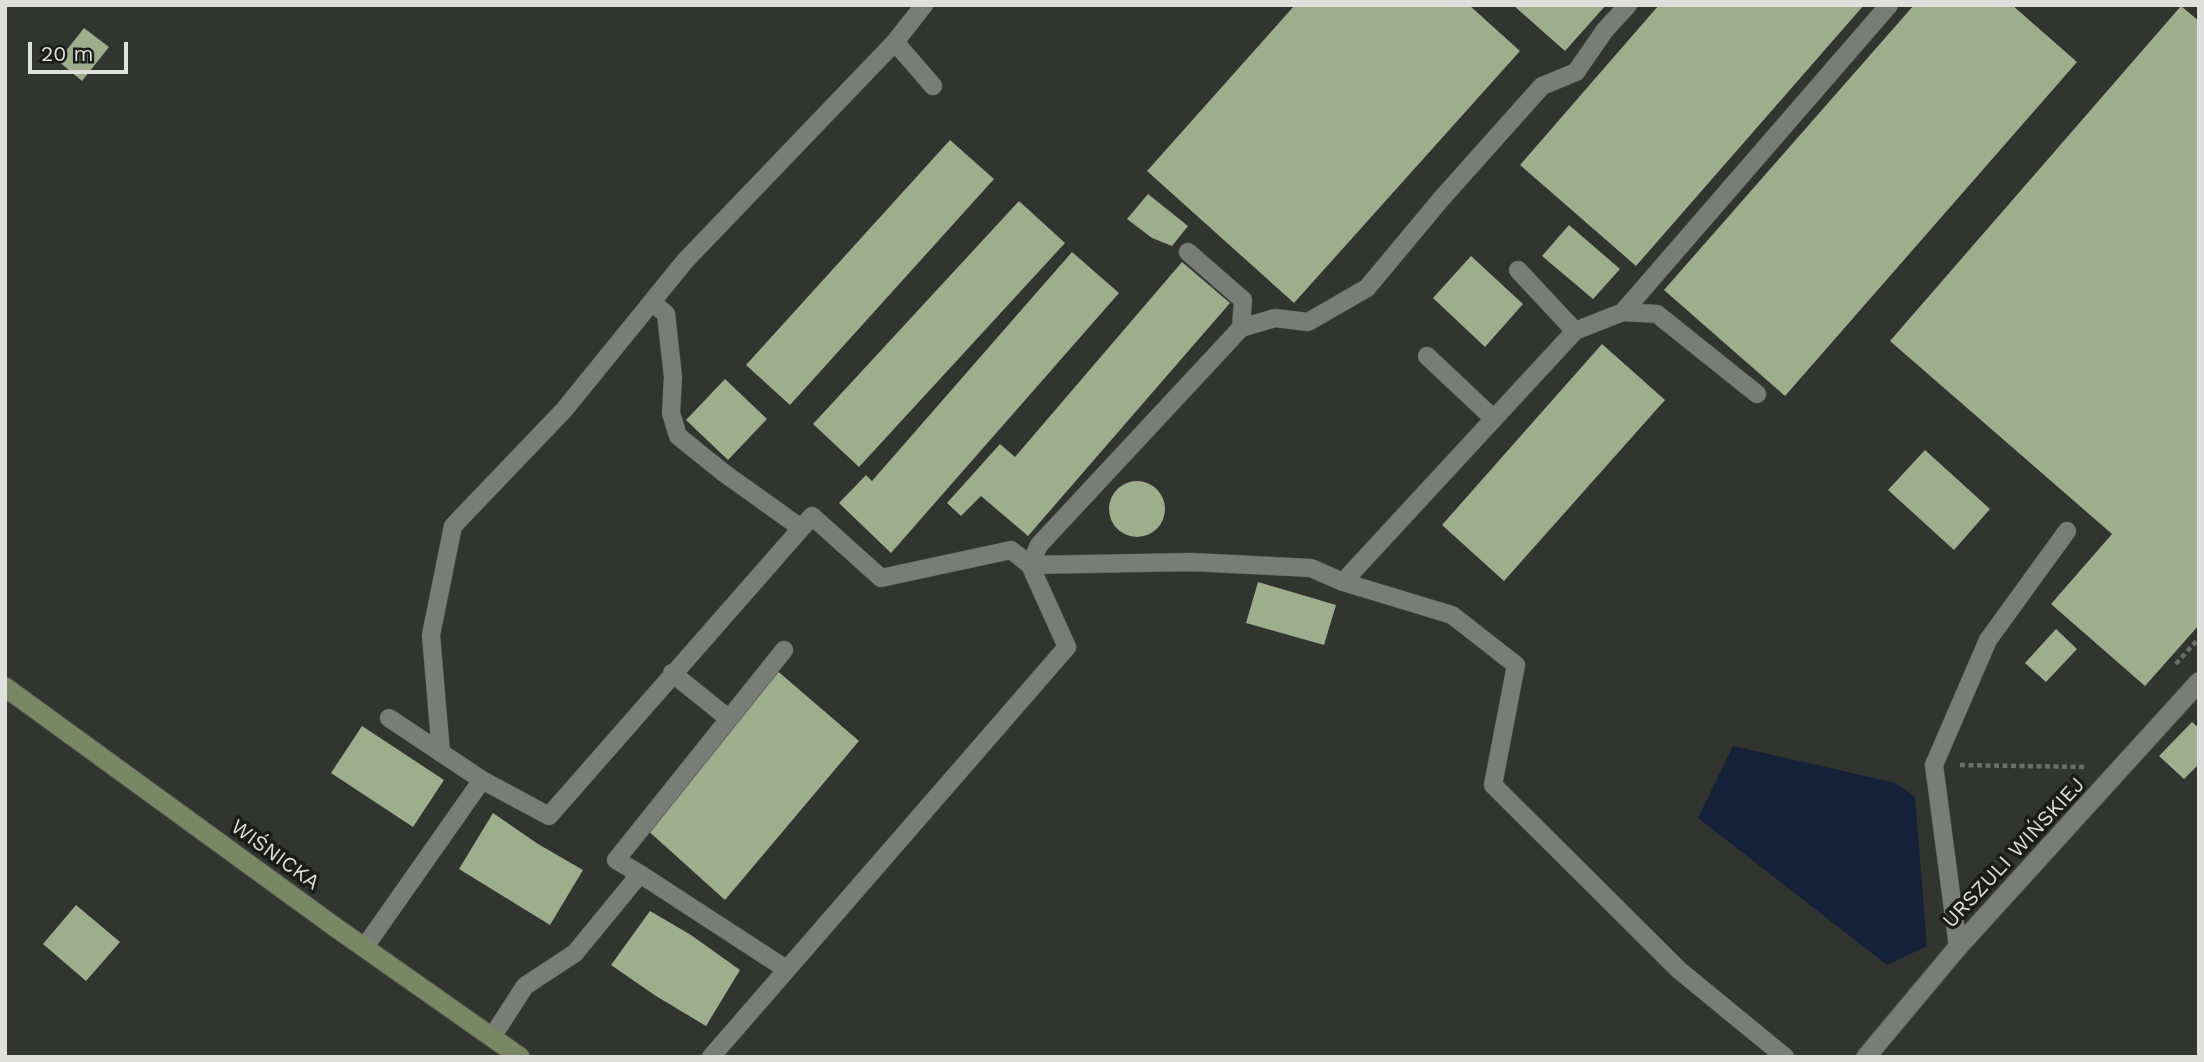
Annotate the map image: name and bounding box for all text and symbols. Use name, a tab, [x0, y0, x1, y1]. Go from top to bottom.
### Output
scale bar	[32, 28, 131, 72]
text: 20 m	[41, 41, 93, 66]
street label: URSZULI WIŃSKIEJ	[1938, 772, 2090, 934]
street label: WIŚNICKA	[226, 814, 324, 896]

